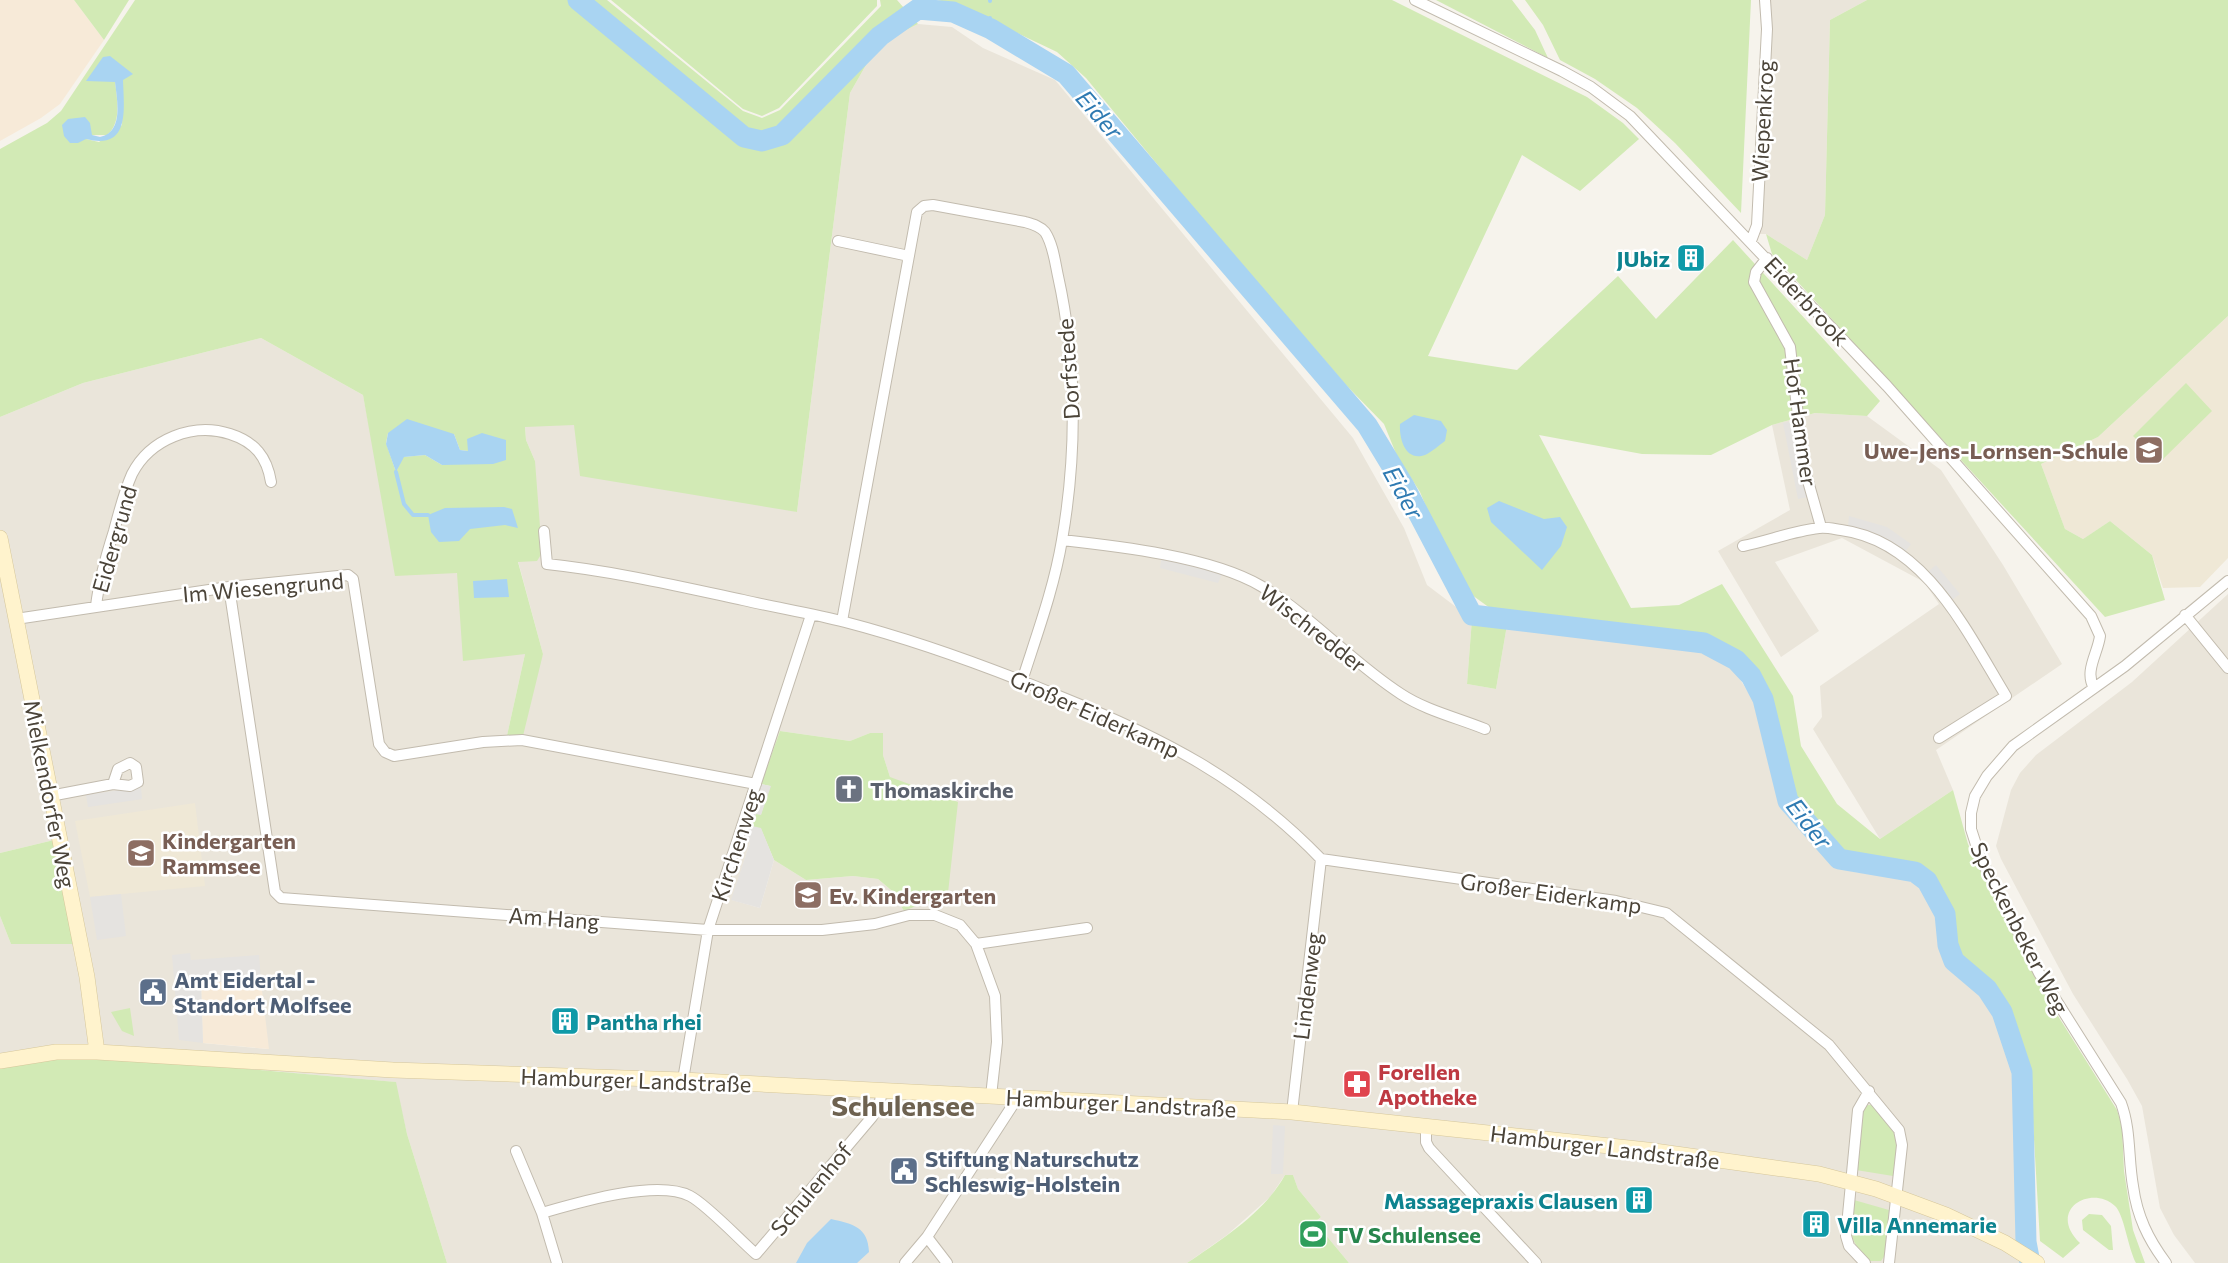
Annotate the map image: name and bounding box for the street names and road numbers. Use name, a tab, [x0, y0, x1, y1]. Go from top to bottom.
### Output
street label: Wiepenkrog	[1745, 59, 1779, 183]
street label: Eiderbrook	[1759, 251, 1855, 351]
street label: Dorfstede	[1051, 318, 1085, 420]
street label: Hof Hammer	[1779, 356, 1823, 488]
street label: Eidergrund	[86, 482, 142, 596]
street label: Im Wiesengrund	[181, 567, 345, 607]
street label: Wischredder	[1254, 578, 1372, 678]
street label: Großer Eiderkamp	[1006, 664, 1184, 764]
street label: Mielkendorfer Weg	[18, 697, 82, 891]
street label: Kirchenweg	[705, 785, 767, 905]
street label: Speckenbeker Weg	[1965, 838, 2075, 1018]
street label: Großer Eiderkamp	[1459, 867, 1643, 919]
street label: Am Hang	[508, 901, 600, 935]
street label: Lindenweg	[1287, 931, 1327, 1041]
street label: Hamburger Landstraße	[520, 1062, 752, 1098]
street label: Hamburger Landstraße	[1005, 1083, 1237, 1123]
street label: Hamburger Landstraße	[1489, 1120, 1721, 1174]
street label: Schulenhof	[764, 1137, 858, 1241]

